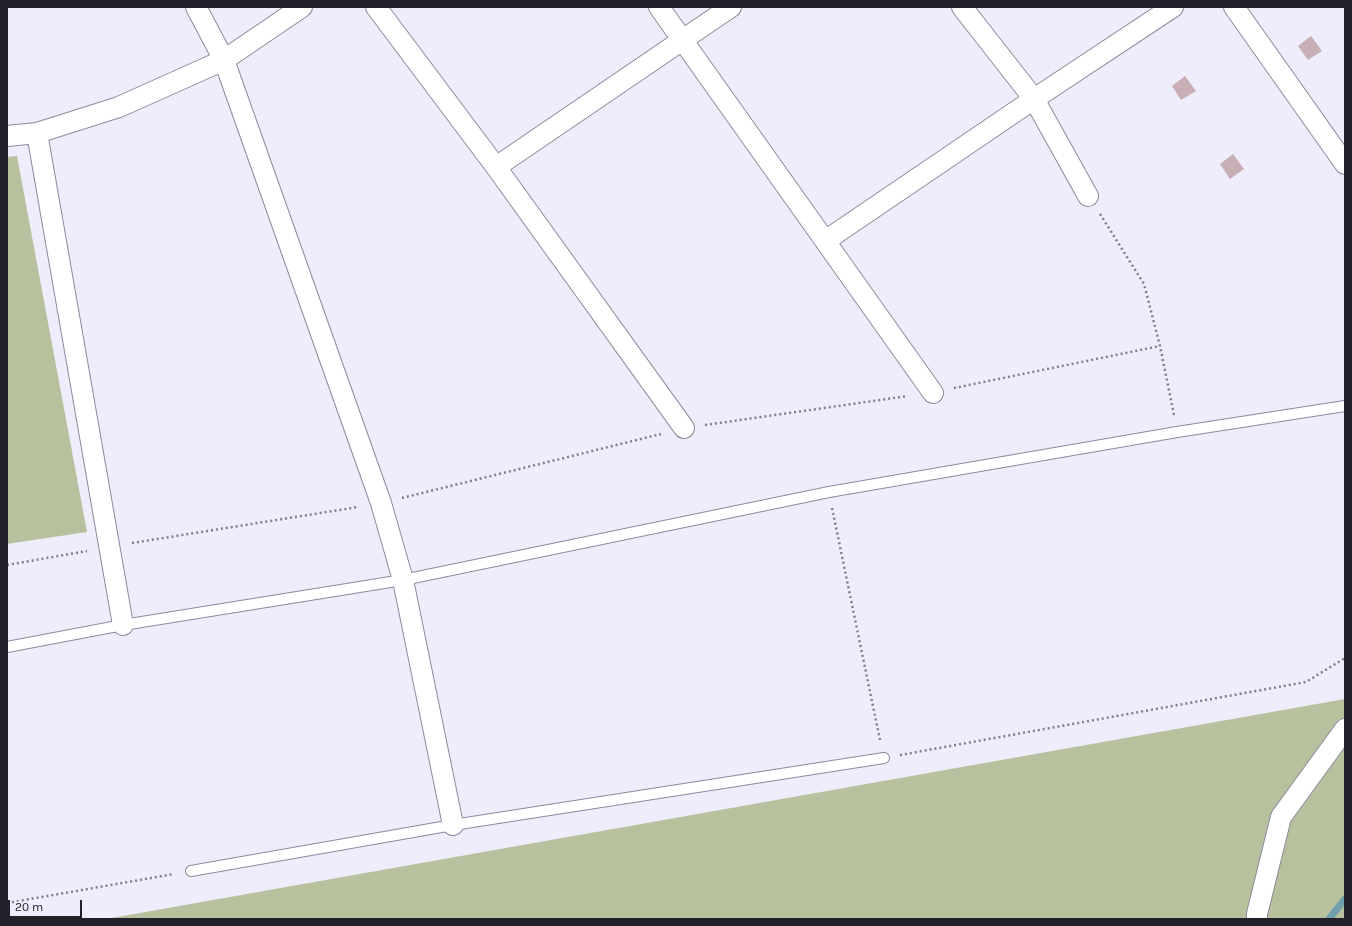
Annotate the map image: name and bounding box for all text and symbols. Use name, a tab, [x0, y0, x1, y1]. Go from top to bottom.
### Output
scale bar	[10, 892, 84, 918]
text: 20 m	[15, 900, 43, 914]

